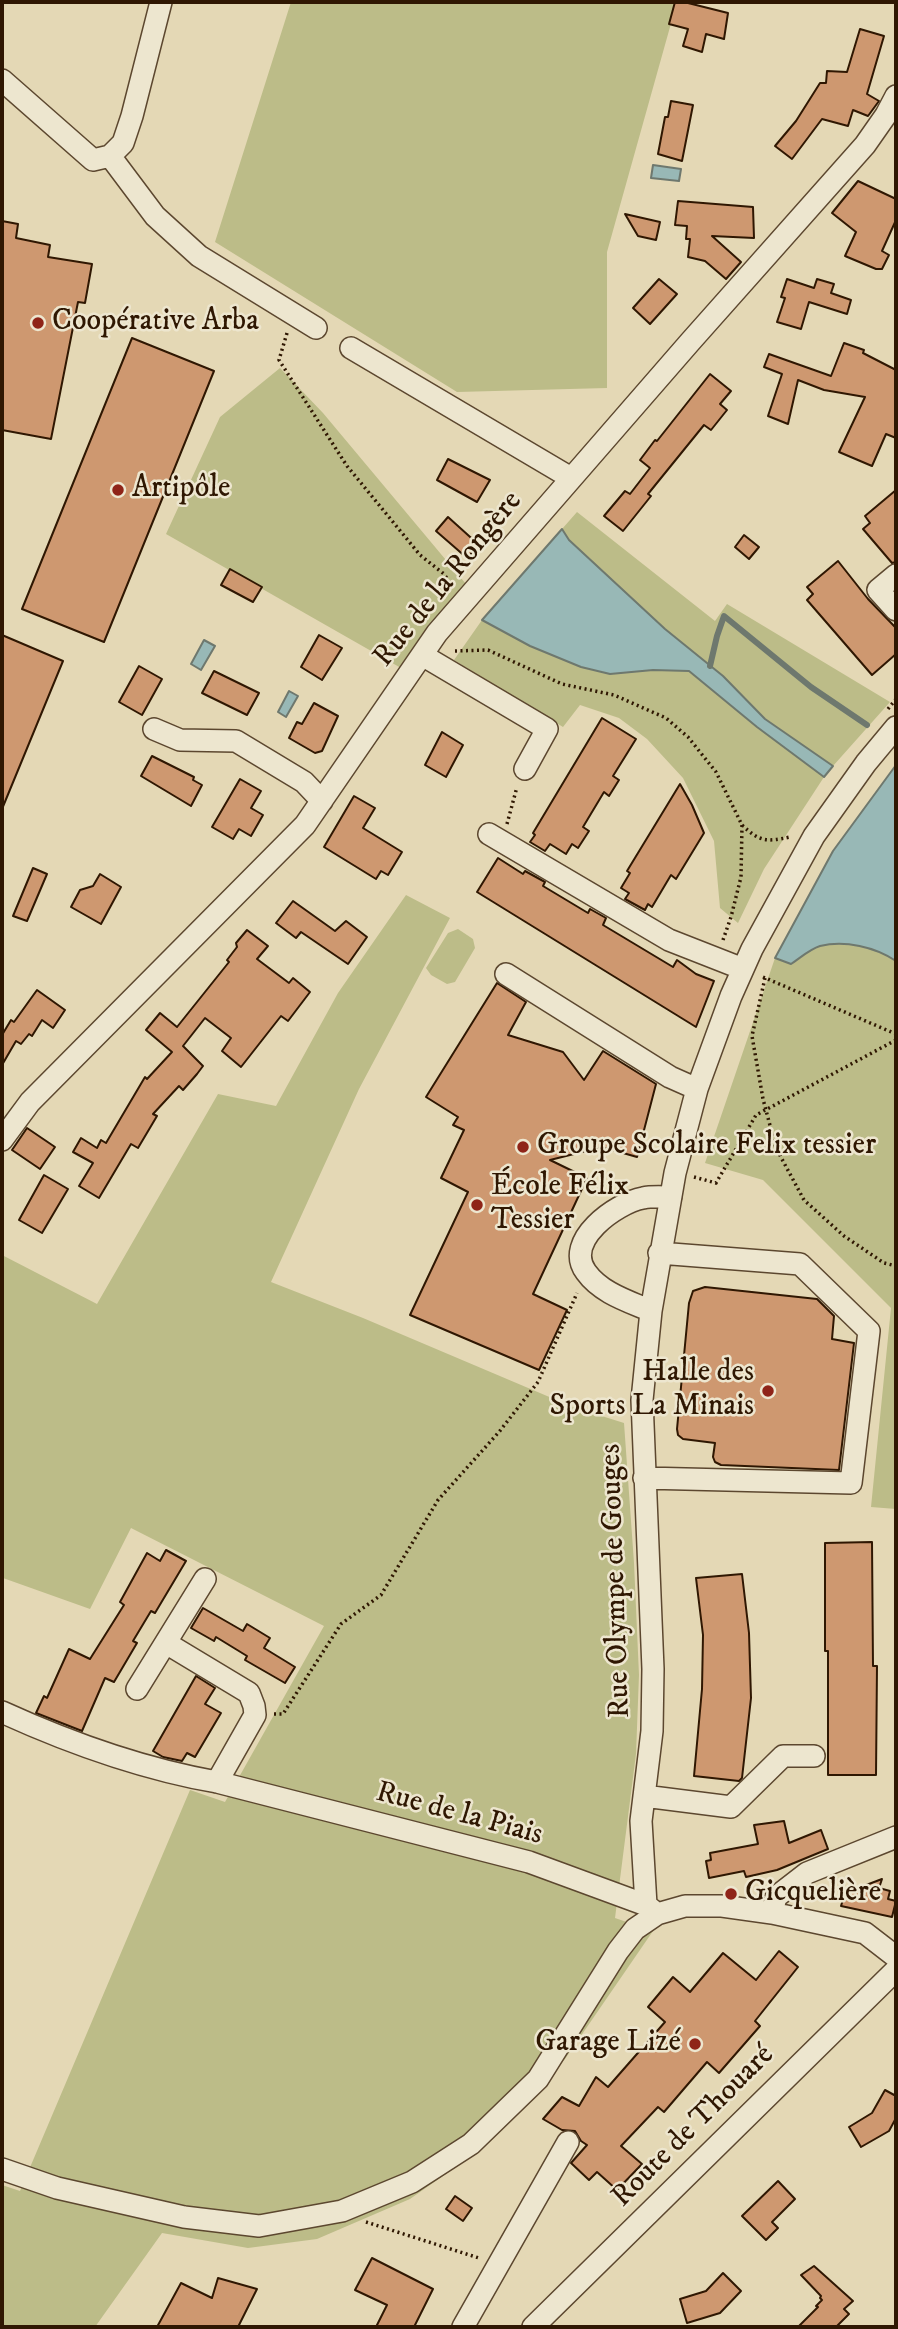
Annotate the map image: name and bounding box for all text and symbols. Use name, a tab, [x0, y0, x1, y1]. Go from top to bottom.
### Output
place label: Coopérative Arba	[52, 305, 259, 341]
marker: Coopérative Arba	[30, 315, 46, 331]
place label: Artipôle	[132, 472, 230, 508]
marker: Artipôle	[110, 482, 126, 498]
street label: Rue de la Rongère	[367, 485, 531, 675]
place label: Groupe Scolaire Felix tessier	[537, 1129, 876, 1165]
marker: Groupe Scolaire Felix tessier	[515, 1139, 531, 1155]
place label: École Félix Tessier	[491, 1170, 629, 1240]
marker: École Félix Tessier	[469, 1197, 485, 1213]
place label: Halle des Sports La Minais	[549, 1356, 754, 1426]
marker: Halle des Sports La Minais	[760, 1383, 776, 1399]
street label: Rue Olympe de Gouges	[594, 1443, 640, 1719]
street label: Rue de la Piais	[372, 1775, 546, 1855]
place label: Gicquelière	[745, 1876, 881, 1912]
marker: Gicquelière	[723, 1886, 739, 1902]
place label: Garage Lizé	[535, 2026, 681, 2062]
marker: Garage Lizé	[687, 2036, 703, 2052]
street label: Route de Thouaré	[605, 2038, 783, 2216]

